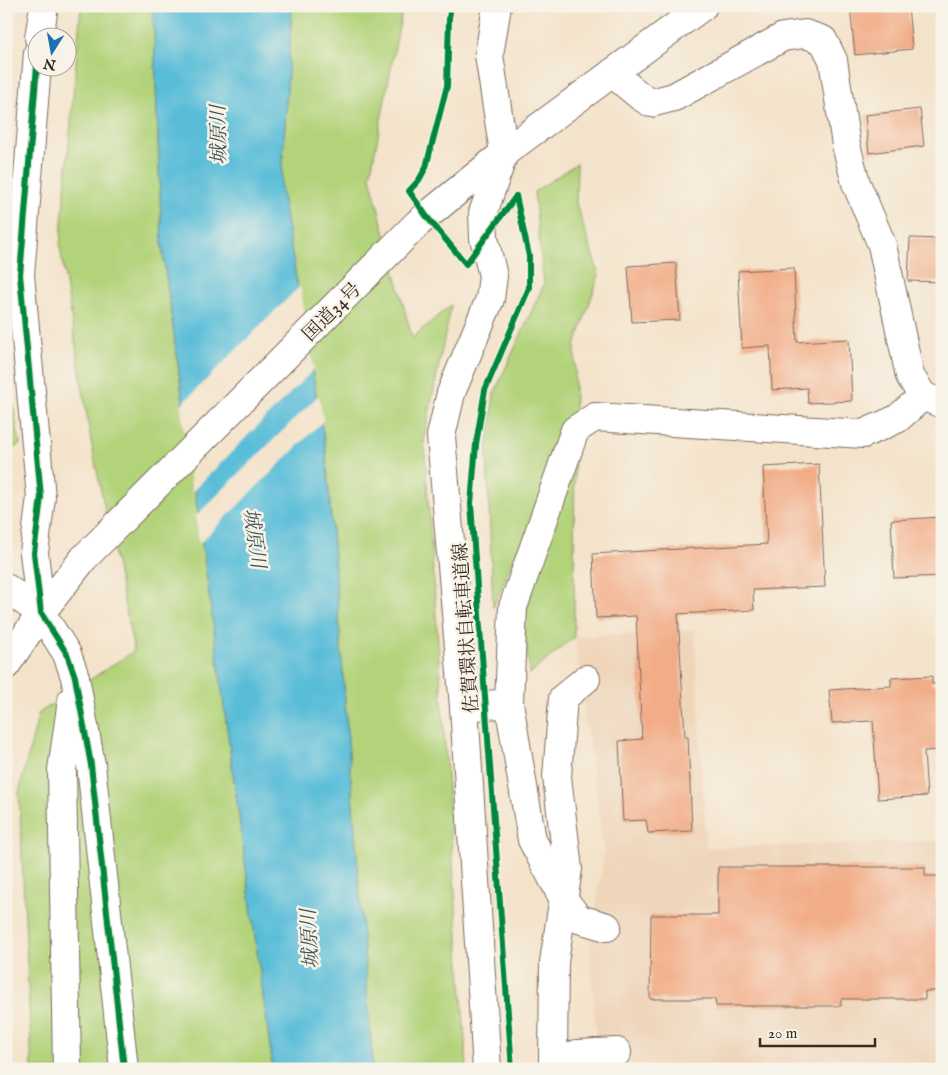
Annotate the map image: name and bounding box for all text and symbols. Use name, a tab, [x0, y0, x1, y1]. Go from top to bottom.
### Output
north arrow	[28, 28, 78, 78]
text: N	[42, 54, 58, 74]
water label: 城原川	[206, 103, 233, 165]
street label: 国道34号	[298, 278, 367, 347]
water label: 城原川	[237, 507, 270, 572]
street label: 佐賀環状自転車道線	[449, 542, 485, 714]
water label: 城原川	[296, 906, 325, 970]
scale bar	[760, 1015, 876, 1047]
text: 20 m	[768, 1024, 798, 1043]

